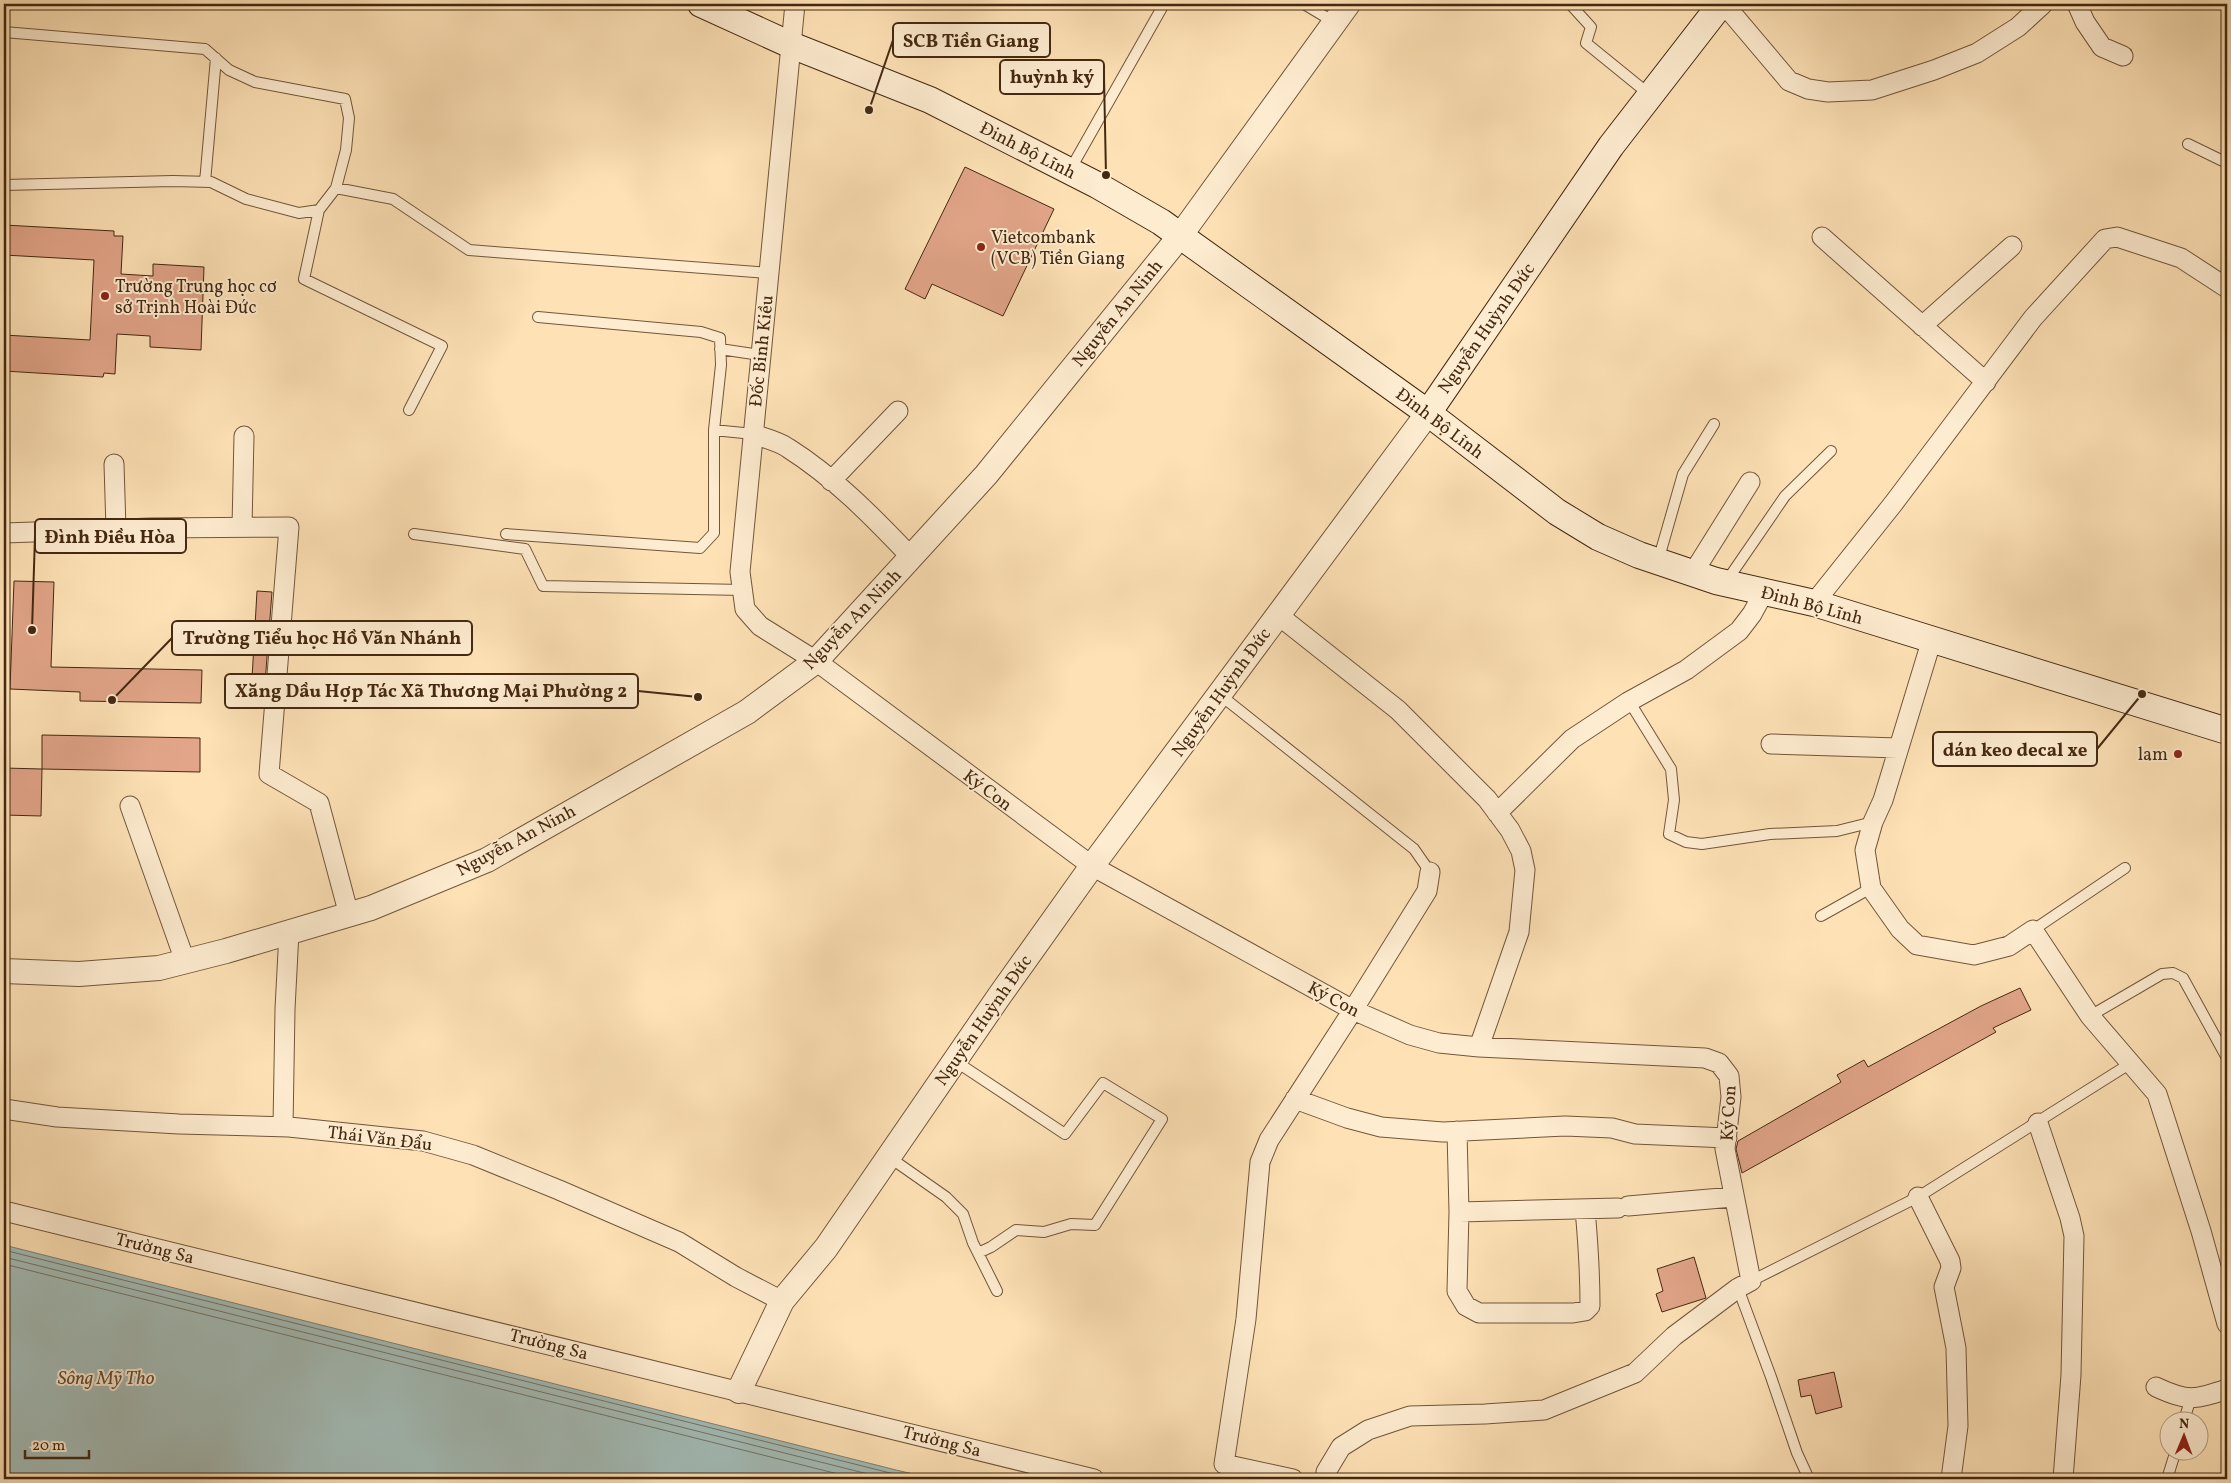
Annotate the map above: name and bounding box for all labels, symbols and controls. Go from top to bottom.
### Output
callout: SCB Tiền Giang [893,23,1050,57]
text: SCB Tiền Giang [903,29,1039,55]
callout: huỳnh ký [1000,60,1104,94]
text: huỳnh ký [1010,65,1095,91]
street label: Đinh Bộ Lĩnh [975,116,1080,186]
place label: Vietcombank (VCB) Tiền Giang [991,226,1125,272]
marker: Vietcombank (VCB) Tiền Giang [975,241,987,253]
street label: Nguyễn An Ninh [1067,255,1170,373]
street label: Nguyễn Huỳnh Đức [1433,259,1542,399]
place label: Trường Trung học cơ sở Trịnh Hoài Đức [115,275,277,321]
marker: Trường Trung học cơ sở Trịnh Hoài Đức [99,290,111,302]
street label: Đốc Binh Kiều [744,294,781,408]
street label: Đinh Bộ Lĩnh [1390,383,1489,466]
callout: Đình Điều Hòa [35,519,186,553]
text: Đình Điều Hòa [45,525,175,551]
street label: Nguyễn An Ninh [798,564,908,676]
street label: Đinh Bộ Lĩnh [1758,581,1866,632]
callout: Trường Tiểu học Hồ Văn Nhánh [172,621,472,655]
street label: Nguyễn Huỳnh Đức [1167,623,1278,763]
text: Trường Tiểu học Hồ Văn Nhánh [183,626,461,652]
callout: Xăng Dầu Hợp Tác Xã Thương Mại Phường 2 [225,674,638,708]
text: Xăng Dầu Hợp Tác Xã Thương Mại Phường 2 [235,679,627,705]
callout: dán keo decal xe [1933,732,2097,766]
text: dán keo decal xe [1943,738,2088,764]
place label: lam [2138,743,2168,768]
marker: lam [2172,748,2184,760]
street label: Ký Con [957,764,1017,818]
street label: Nguyễn An Ninh [453,799,581,883]
street label: Nguyễn Huỳnh Đức [930,951,1039,1091]
street label: Ký Con [1303,976,1364,1025]
street label: Ký Con [1716,1084,1743,1142]
street label: Thái Văn Đẩu [326,1121,434,1158]
street label: Trường Sa [113,1228,197,1271]
street label: Trường Sa [507,1324,591,1367]
water label: Sông Mỹ Tho [58,1366,155,1392]
north arrow [2158,1410,2208,1460]
text: N [2179,1415,2189,1434]
street label: Trường Sa [900,1421,984,1464]
scale bar [25,1428,89,1460]
text: 20 m [32,1436,65,1457]

